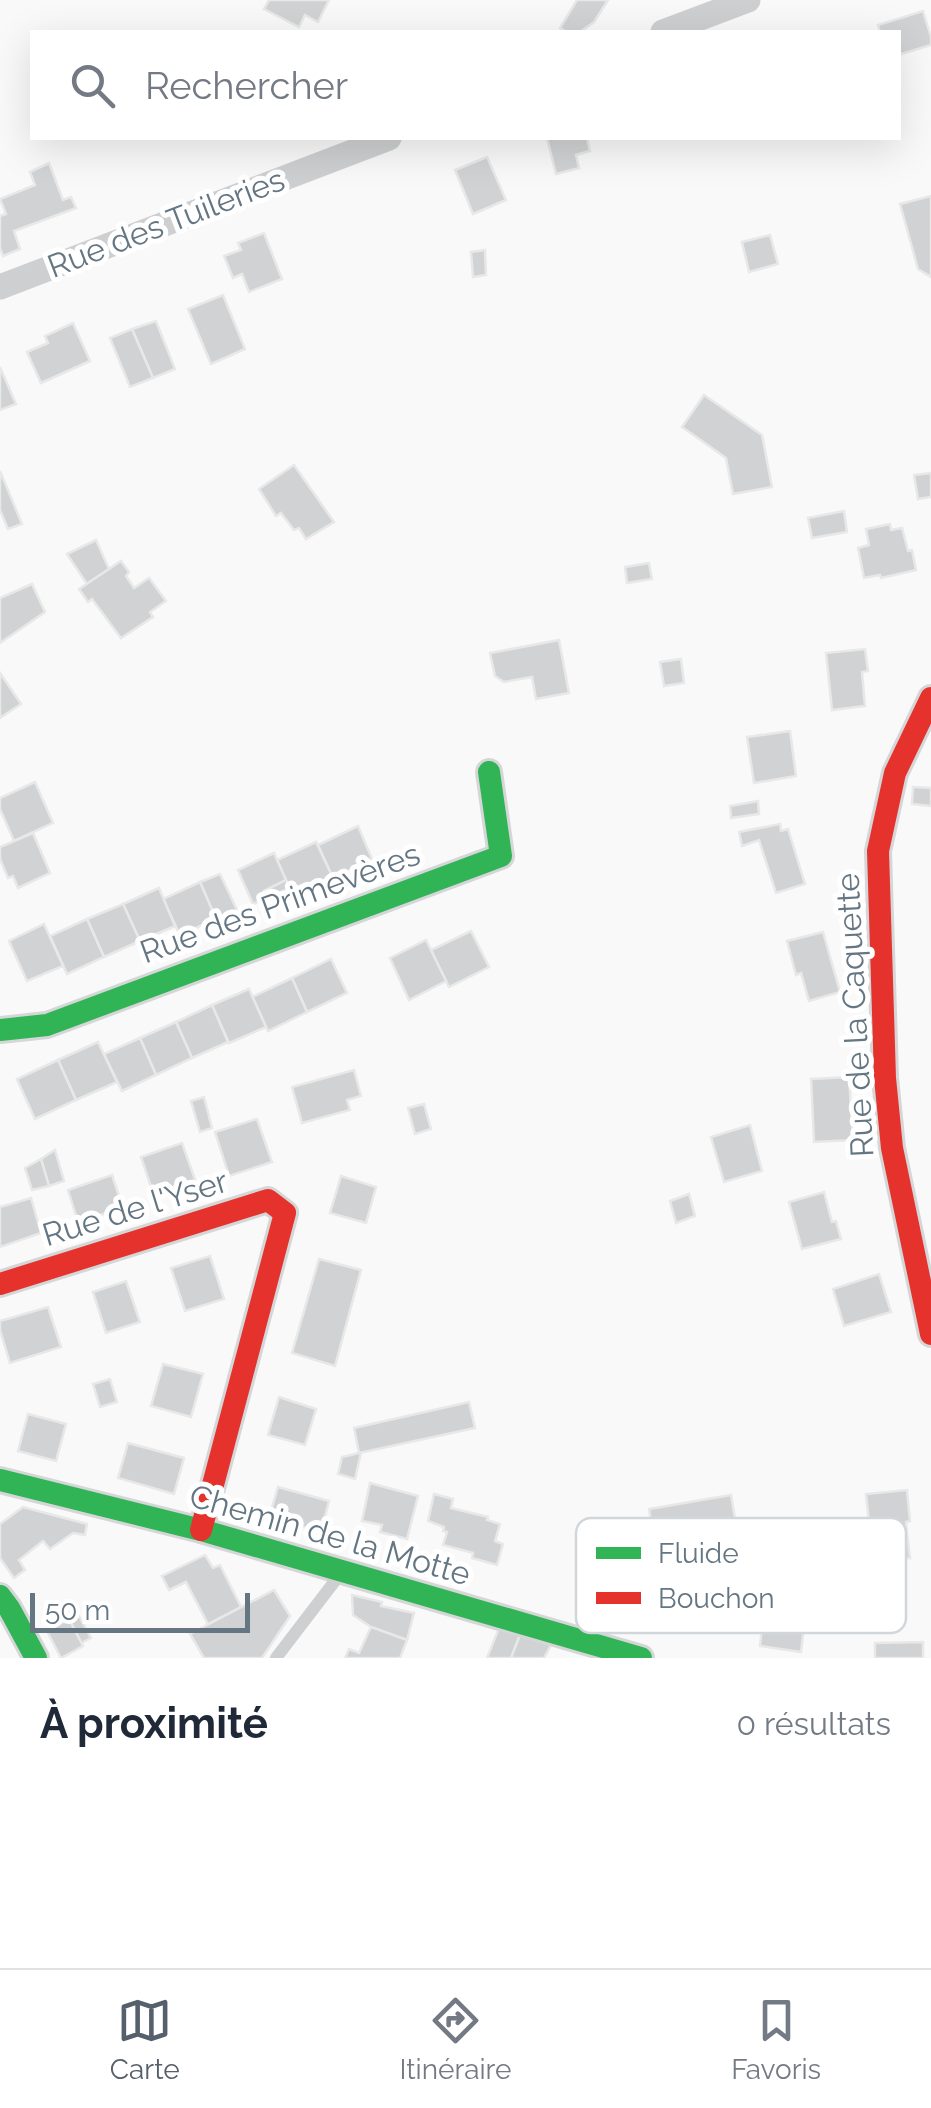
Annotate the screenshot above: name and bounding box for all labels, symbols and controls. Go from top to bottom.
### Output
search box [30,30,901,140]
icon: search [65,58,120,113]
text: Rechercher [145,63,348,108]
street label: Rue des Tuileries [42,160,289,285]
street label: Rue des Primevères [135,835,425,970]
street label: Rue de la Caquette [829,872,880,1158]
street label: Rue de l'Yser [38,1162,232,1253]
street label: Chemin de la Motte [186,1477,475,1592]
legend [576,1518,906,1633]
text: Fluide [658,1537,739,1570]
text: Bouchon [658,1582,775,1615]
scale bar [30,1588,250,1632]
text: 50 m [45,1594,110,1627]
text: À proximité [40,1699,268,1748]
text: 0 résultats [736,1705,891,1742]
tab: Carte [110,1993,180,2086]
tab: Itinéraire [399,1993,511,2086]
tab: Favoris [731,1993,821,2086]

